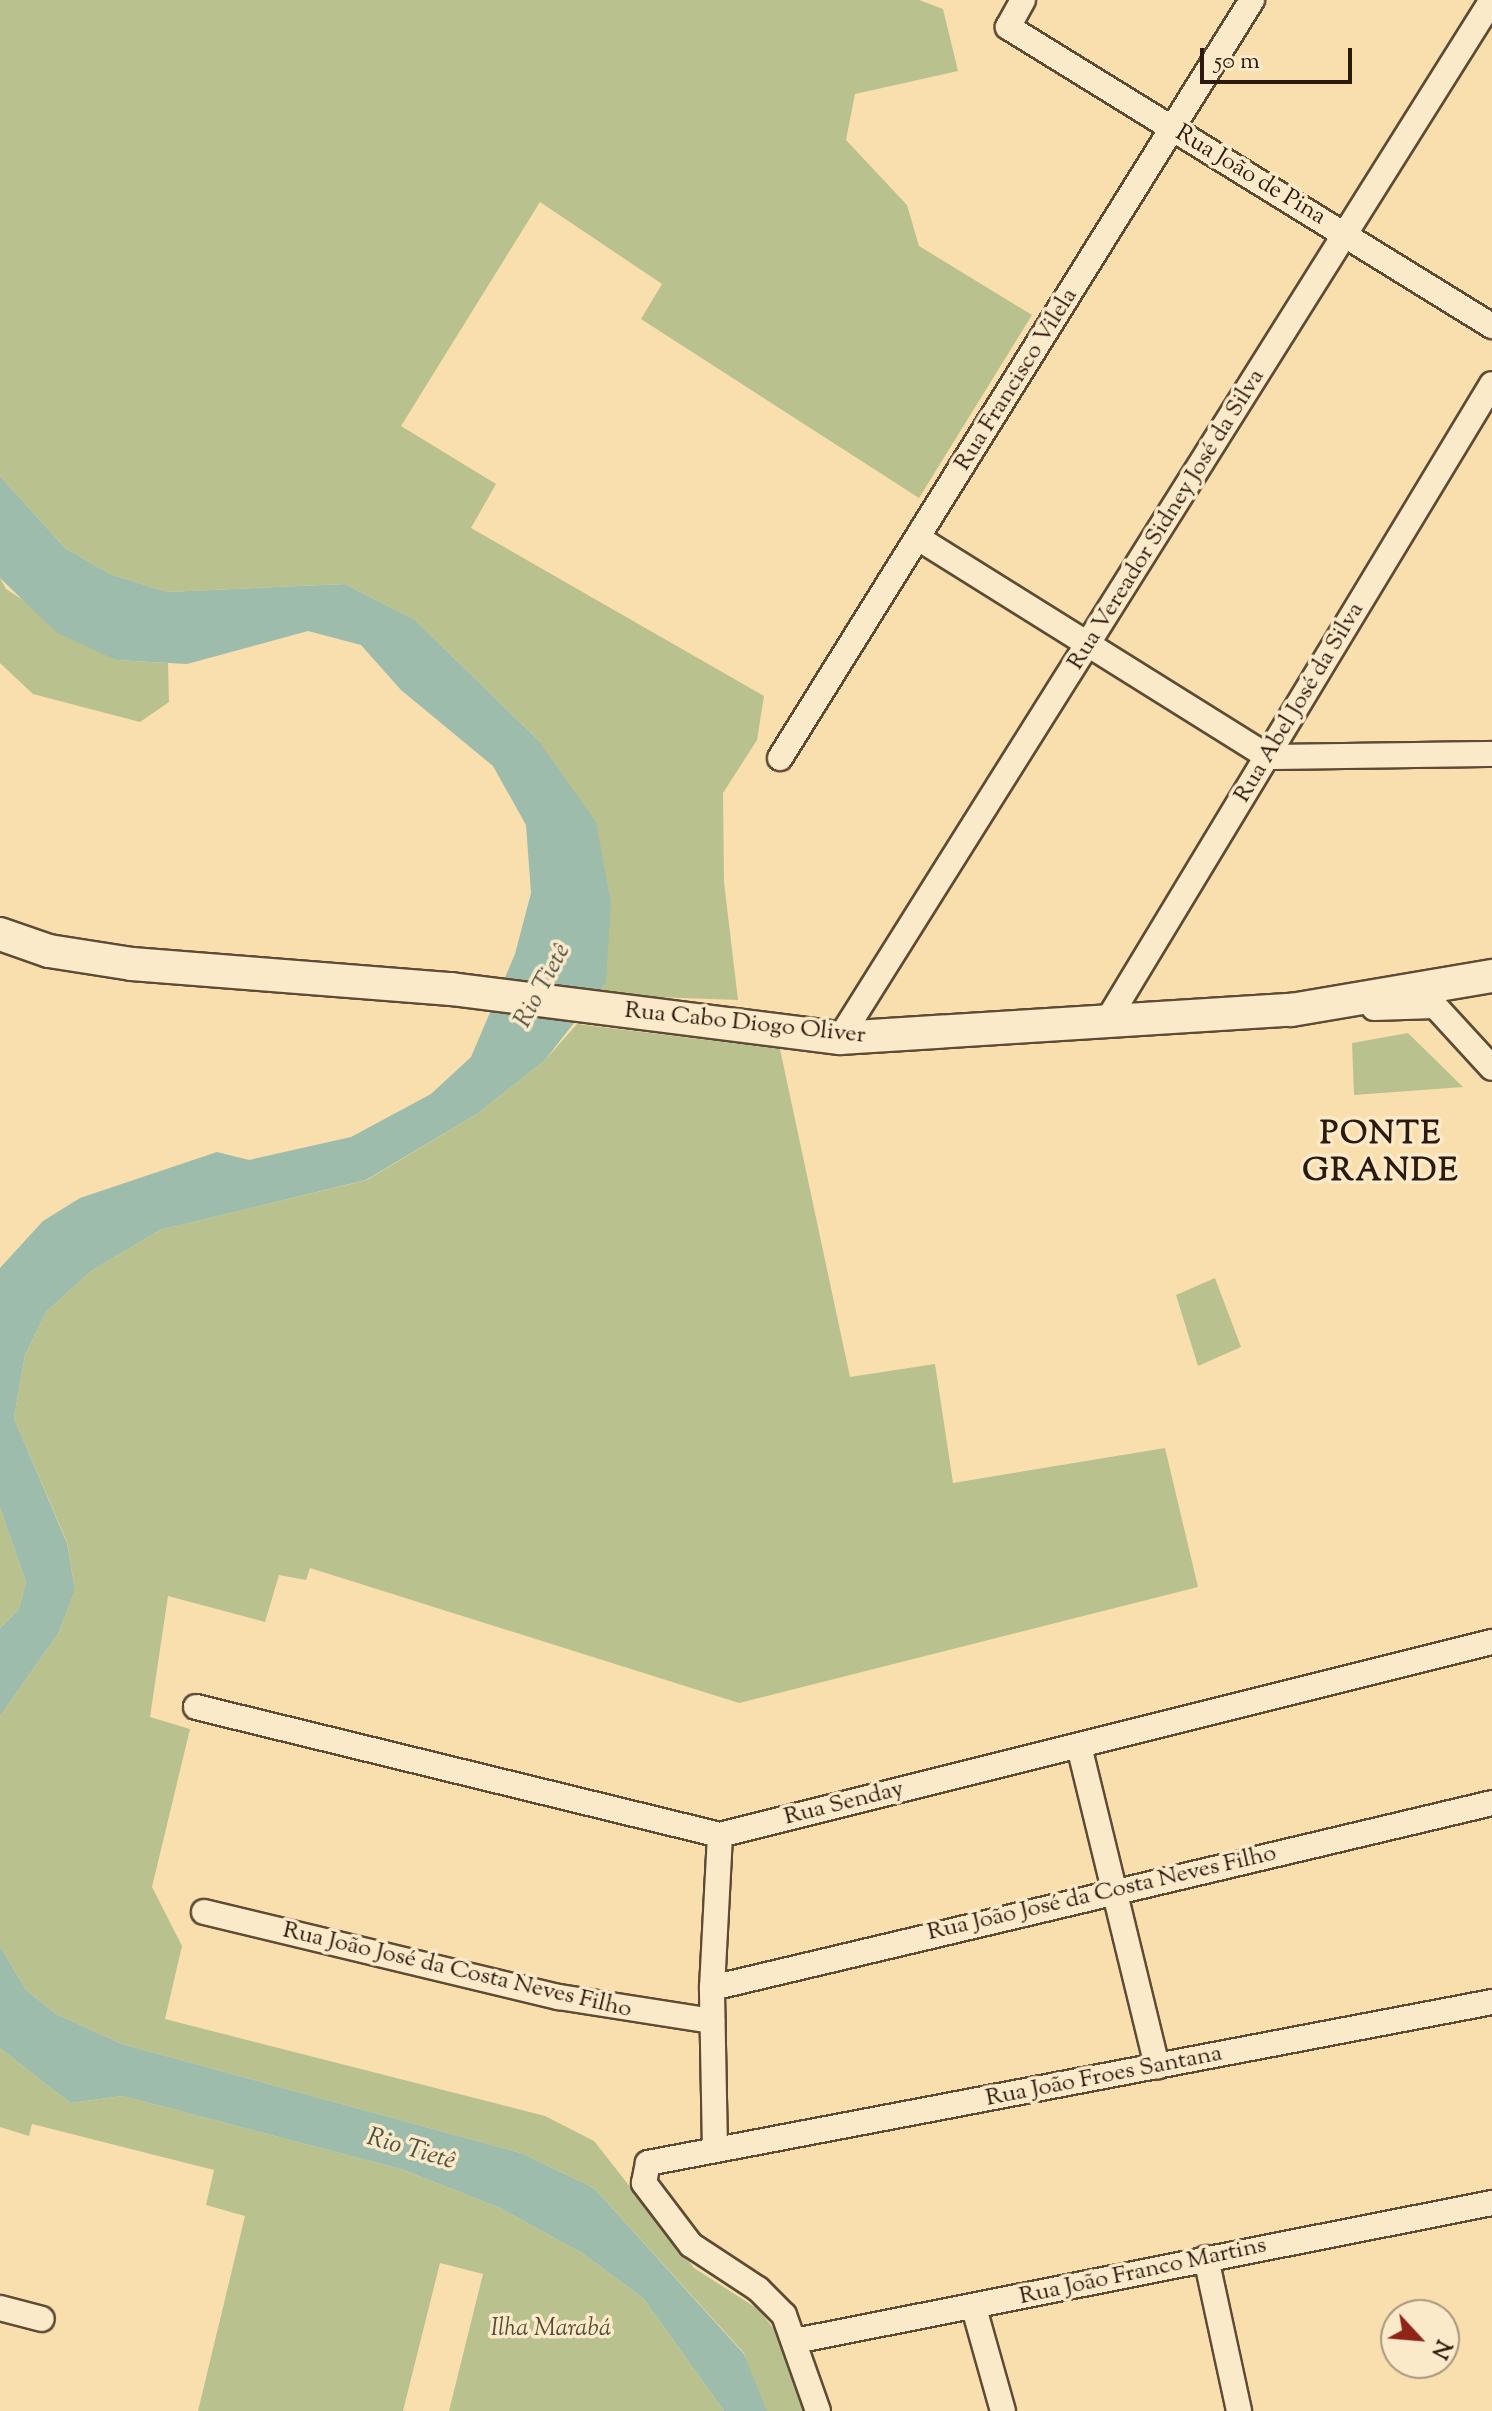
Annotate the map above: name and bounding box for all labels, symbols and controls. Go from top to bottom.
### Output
scale bar [1204,32,1356,82]
text: 50 m [1214,45,1260,79]
street label: Rua João de Pina [1170,120,1330,232]
street label: Rua Francisco Vilela [949,283,1085,477]
street label: Rua Vereador Sidney José da Silva [1062,364,1272,676]
street label: Rua Abel José da Silva [1229,598,1371,808]
water label: Rio Tietê [508,939,578,1033]
street label: Rua Cabo Diogo Oliver [623,997,867,1051]
district label: PONTE GRANDE [1302,1117,1460,1192]
street label: Rua Senday [781,1775,907,1833]
street label: Rua João José da Costa Neves Filho [925,1840,1279,1948]
street label: Rua João José da Costa Neves Filho [280,1917,634,2025]
street label: Rua João Froes Santana [983,2040,1225,2114]
water label: Rio Tietê [363,2123,459,2177]
street label: Rua João Franco Martins [1017,2232,1269,2312]
north arrow [1380,2299,1460,2379]
park label: Ilha Marabá [491,2316,611,2344]
text: N [1422,2334,1458,2364]

